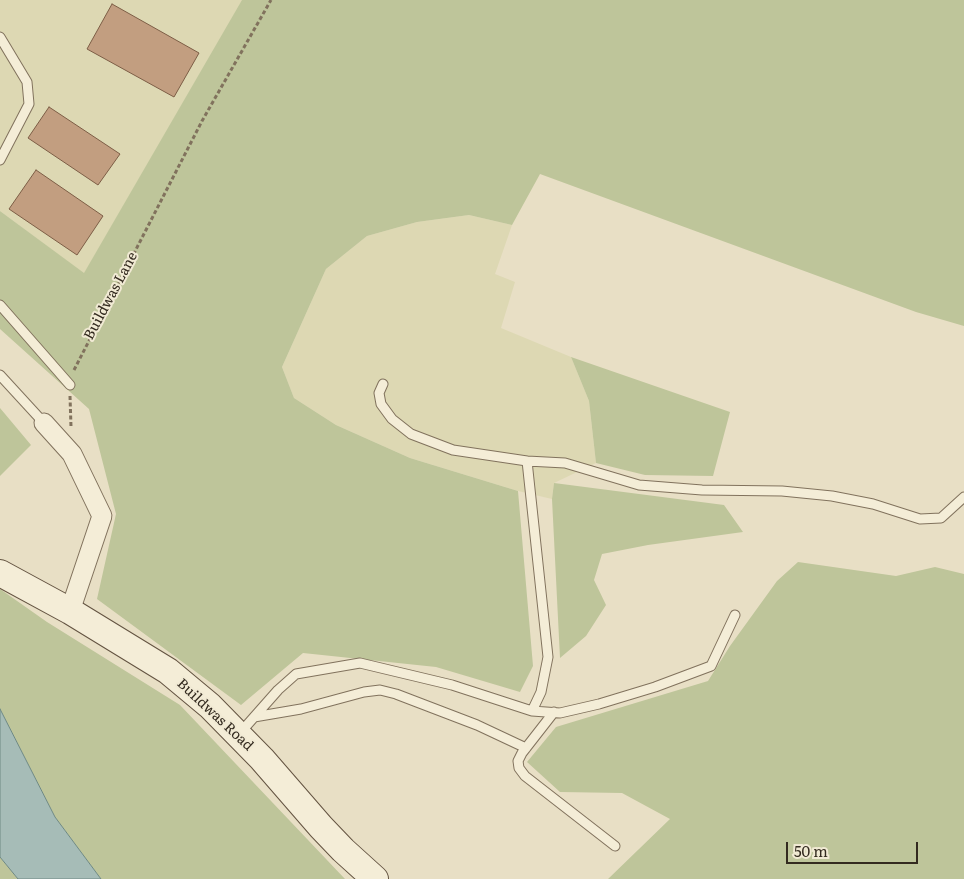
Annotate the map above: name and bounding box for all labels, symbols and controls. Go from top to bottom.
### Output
street label: Buildwas Lane [81,249,141,343]
street label: Buildwas Road [173,675,257,755]
scale bar [789,832,922,864]
text: 50 m [794,839,828,862]

